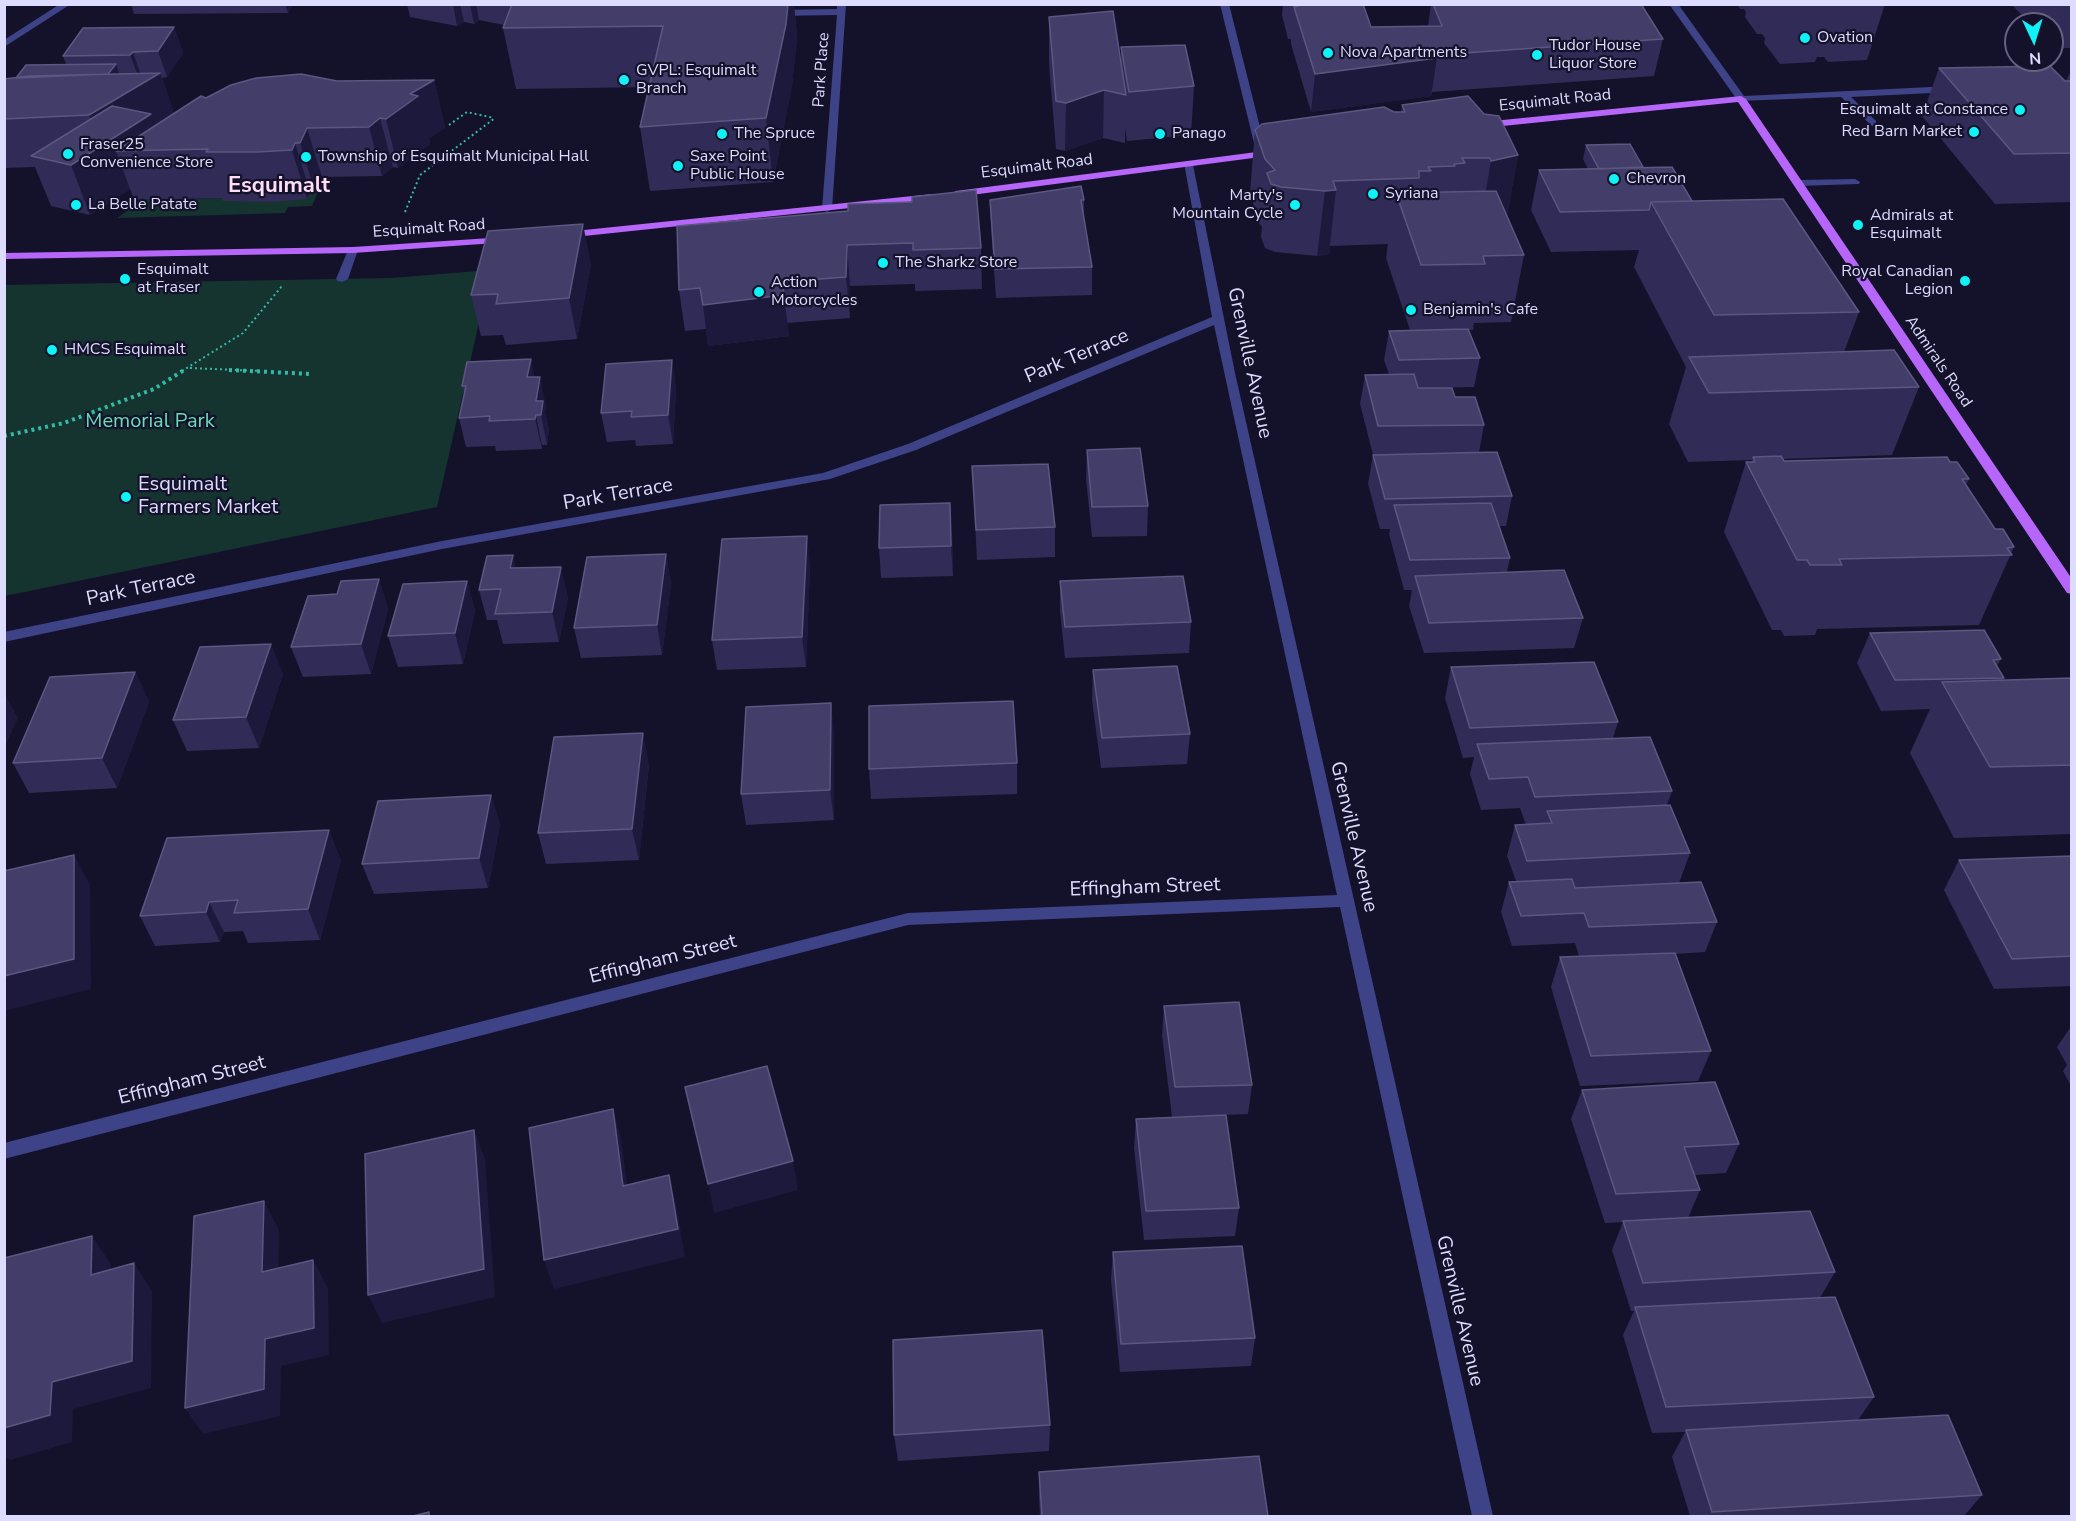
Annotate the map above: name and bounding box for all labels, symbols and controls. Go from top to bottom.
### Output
north arrow [2004,12,2064,72]
place label: Ovation [1817,28,1873,48]
marker: Ovation [1798,31,1812,45]
street label: Park Place [810,32,834,108]
place label: Tudor House Liquor Store [1549,36,1641,74]
place label: Nova Apartments [1340,43,1467,63]
marker: Nova Apartments [1321,46,1335,60]
text: N [2028,47,2042,69]
marker: Tudor House Liquor Store [1530,48,1544,62]
place label: GVPL: Esquimalt Branch [636,61,756,99]
marker: GVPL: Esquimalt Branch [617,73,631,87]
street label: Esquimalt Road [1498,86,1612,116]
place label: Esquimalt at Constance [1840,100,2008,120]
marker: Esquimalt at Constance [2013,103,2027,117]
place label: Red Barn Market [1842,122,1962,142]
place label: The Spruce [734,124,815,144]
place label: Panago [1172,124,1226,144]
marker: Red Barn Market [1967,125,1981,139]
marker: The Spruce [715,127,729,141]
marker: Panago [1153,127,1167,141]
place label: Fraser25 Convenience Store [80,135,213,173]
marker: Fraser25 Convenience Store [61,147,75,161]
place label: Township of Esquimalt Municipal Hall [318,147,589,167]
place label: Saxe Point Public House [690,147,785,185]
marker: Township of Esquimalt Municipal Hall [299,150,313,164]
street label: Esquimalt Road [980,151,1094,183]
marker: Saxe Point Public House [671,159,685,173]
place label: Chevron [1626,169,1686,189]
marker: Chevron [1607,172,1621,186]
district label: Esquimalt [228,174,330,200]
place label: Syriana [1385,184,1438,204]
place label: Marty's Mountain Cycle [1172,186,1283,224]
marker: Syriana [1366,187,1380,201]
place label: La Belle Patate [88,195,197,215]
marker: La Belle Patate [69,198,83,212]
marker: Marty's Mountain Cycle [1288,198,1302,212]
place label: Admirals at Esquimalt [1870,206,1953,244]
street label: Esquimalt Road [372,215,486,243]
marker: Admirals at Esquimalt [1851,218,1865,232]
place label: The Sharkz Store [895,253,1017,273]
marker: The Sharkz Store [876,256,890,270]
place label: Esquimalt at Fraser [137,260,208,298]
place label: Royal Canadian Legion [1841,262,1953,300]
marker: Esquimalt at Fraser [118,272,132,286]
place label: Action Motorcycles [771,273,857,311]
marker: Royal Canadian Legion [1958,274,1972,288]
marker: Action Motorcycles [752,285,766,299]
street label: Grenville Avenue [1221,285,1277,441]
place label: Benjamin's Cafe [1423,300,1538,320]
marker: Benjamin's Cafe [1404,303,1418,317]
street label: Admirals Road [1900,313,1976,411]
street label: Park Terrace [1021,324,1133,390]
place label: HMCS Esquimalt [64,340,186,360]
marker: HMCS Esquimalt [45,343,59,357]
park label: Memorial Park [85,410,215,434]
place label: Esquimalt Farmers Market [138,473,278,520]
street label: Park Terrace [561,474,675,516]
marker: Esquimalt Farmers Market [119,490,133,504]
street label: Park Terrace [84,566,198,612]
street label: Grenville Avenue [1324,759,1382,915]
street label: Effingham Street [1069,873,1221,903]
street label: Effingham Street [587,930,739,990]
street label: Effingham Street [116,1051,268,1111]
street label: Grenville Avenue [1430,1233,1488,1389]

